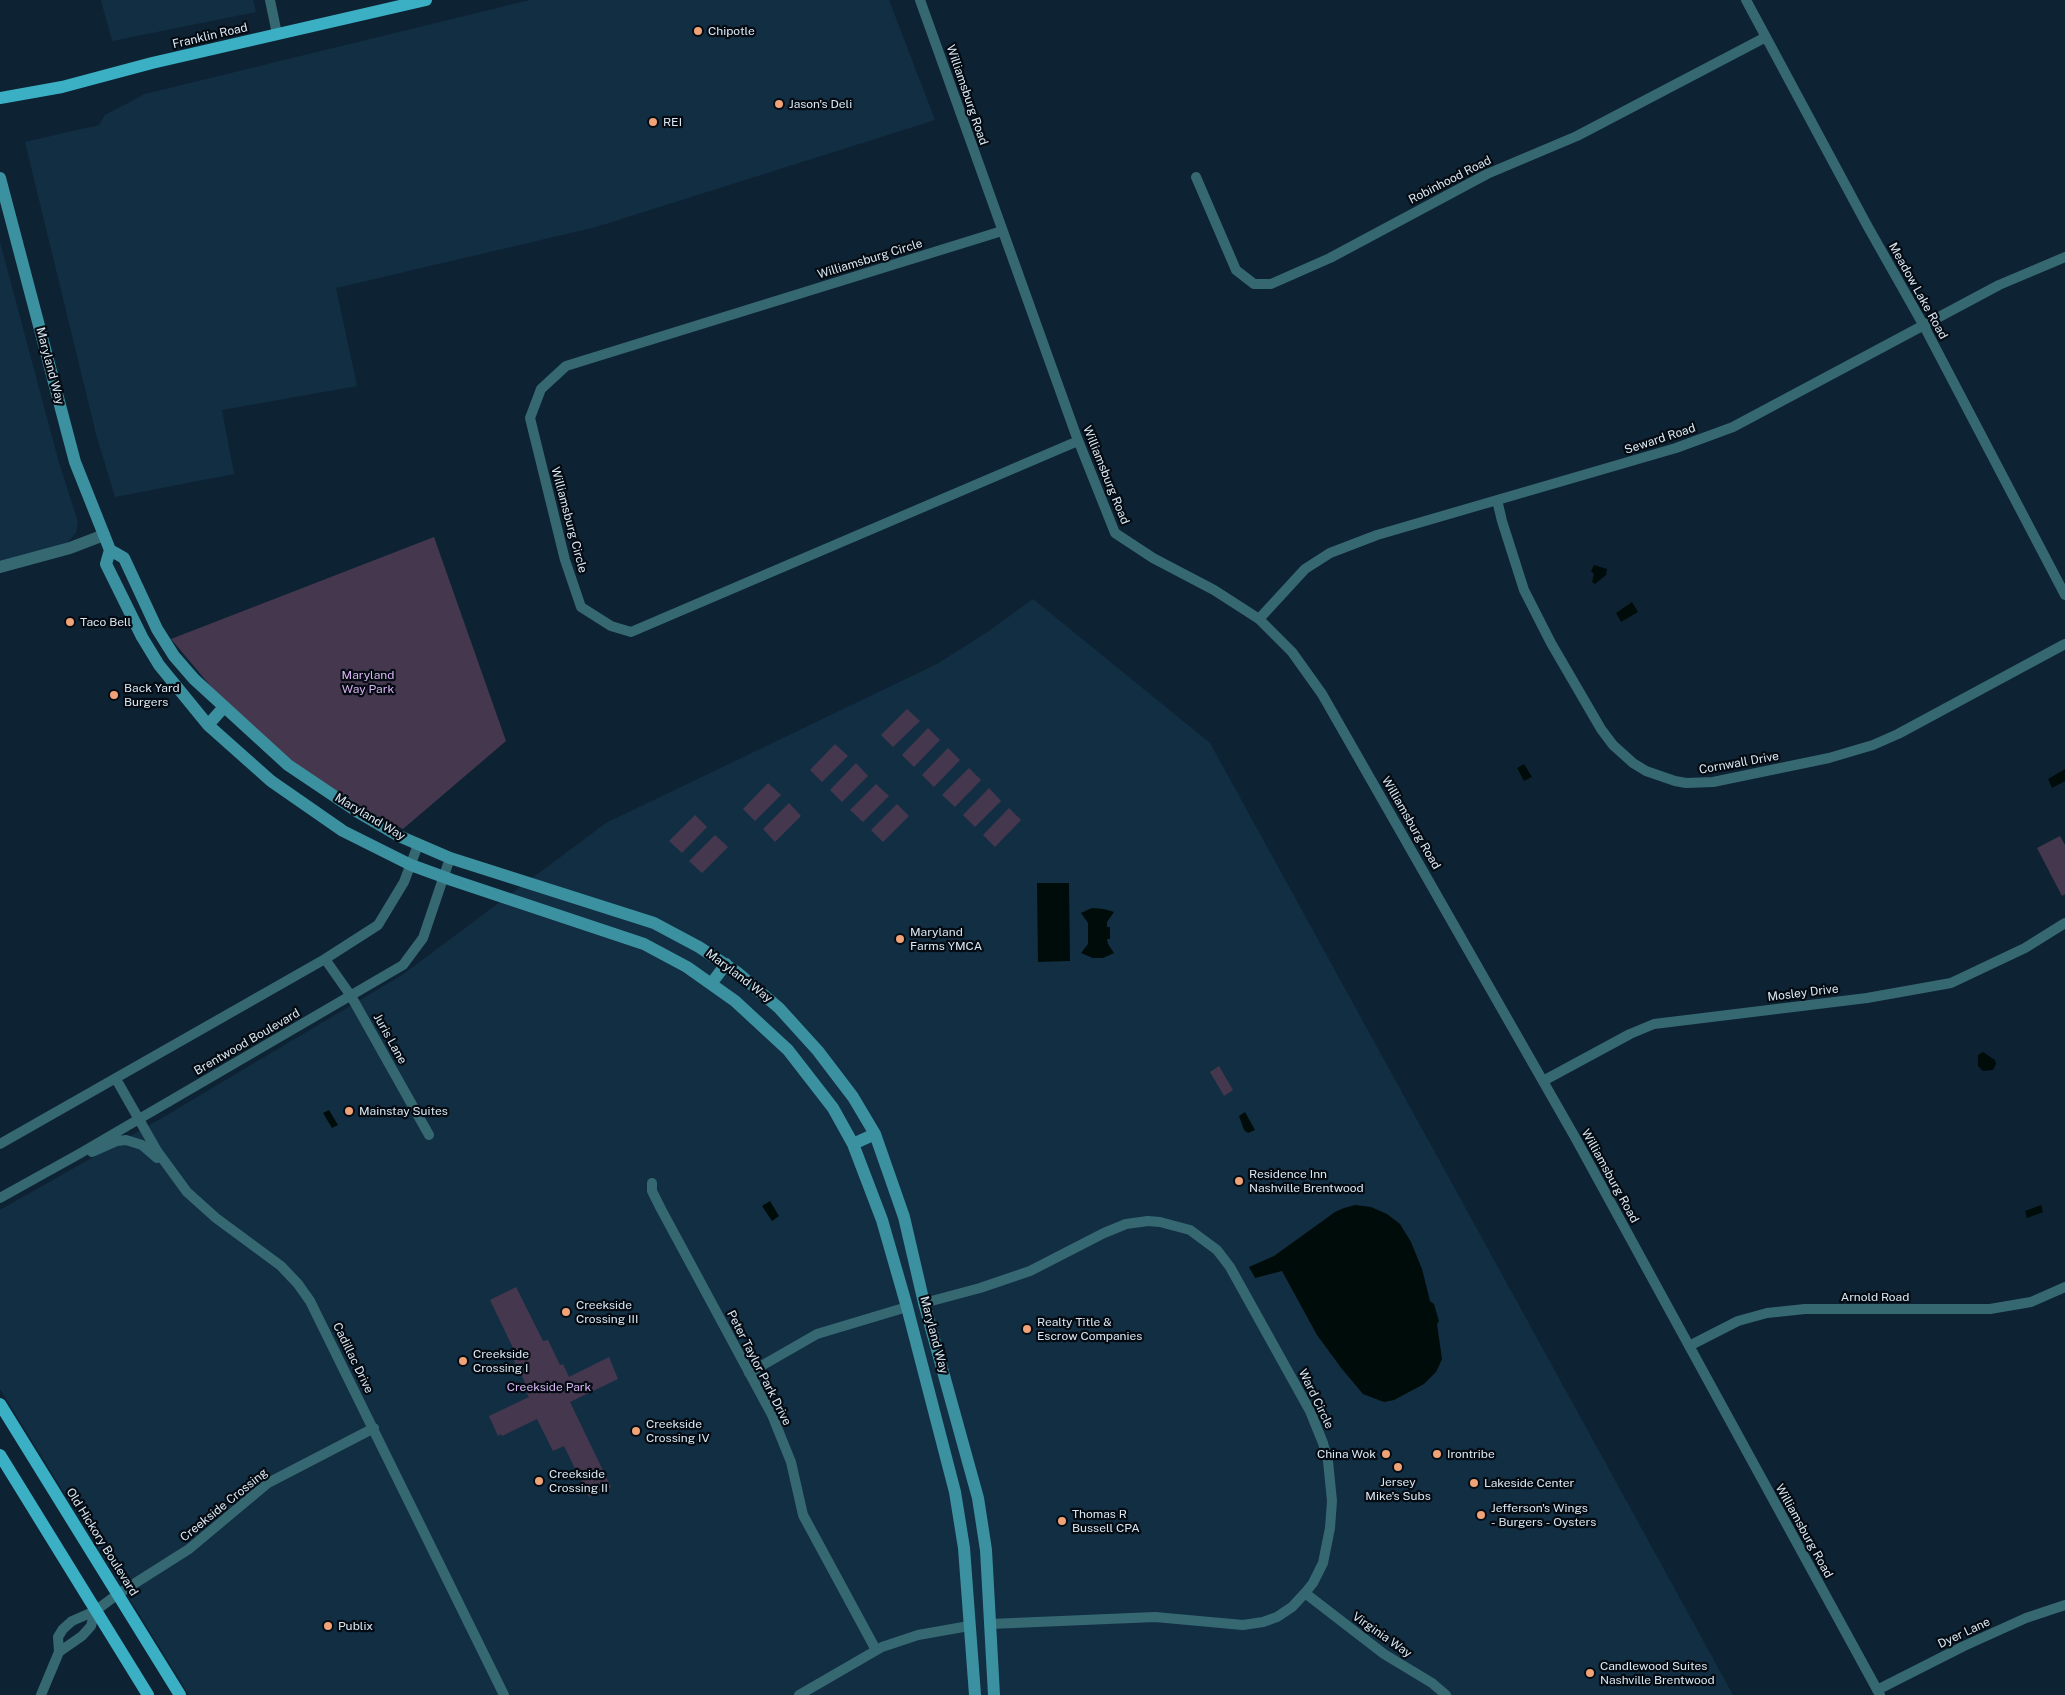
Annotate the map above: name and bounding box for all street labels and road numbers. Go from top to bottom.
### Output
street label: Franklin Road [171,20,249,52]
street label: Williamsburg Road [943,43,991,147]
street label: Robinhood Road [1406,153,1494,207]
street label: Williamsburg Circle [816,236,924,282]
street label: Meadow Lake Road [1886,240,1950,342]
street label: Maryland Way [33,326,67,406]
street label: Seward Road [1623,421,1697,457]
street label: Williamsburg Road [1080,424,1132,526]
street label: Williamsburg Circle [548,465,590,575]
street label: Cornwall Drive [1698,749,1780,777]
street label: Williamsburg Road [1379,774,1443,872]
street label: Maryland Way [332,790,408,844]
street label: Maryland Way [703,946,775,1006]
street label: Mosley Drive [1767,981,1839,1005]
street label: Brentwood Boulevard [191,1006,303,1078]
street label: Juris Lane [370,1011,410,1067]
street label: Williamsburg Road [1578,1127,1642,1225]
street label: Arnold Road [1841,1290,1909,1304]
street label: Maryland Way [917,1295,951,1375]
street label: Peter Taylor Park Drive [724,1308,794,1428]
street label: Cadillac Drive [330,1320,376,1396]
street label: Ward Circle [1295,1367,1337,1431]
street label: Creekside Crossing [177,1465,271,1545]
street label: Williamsburg Road [1772,1482,1836,1580]
street label: Old Hickory Boulevard [63,1485,141,1599]
street label: Virginia Way [1349,1609,1415,1661]
street label: Dyer Lane [1936,1615,1992,1651]

